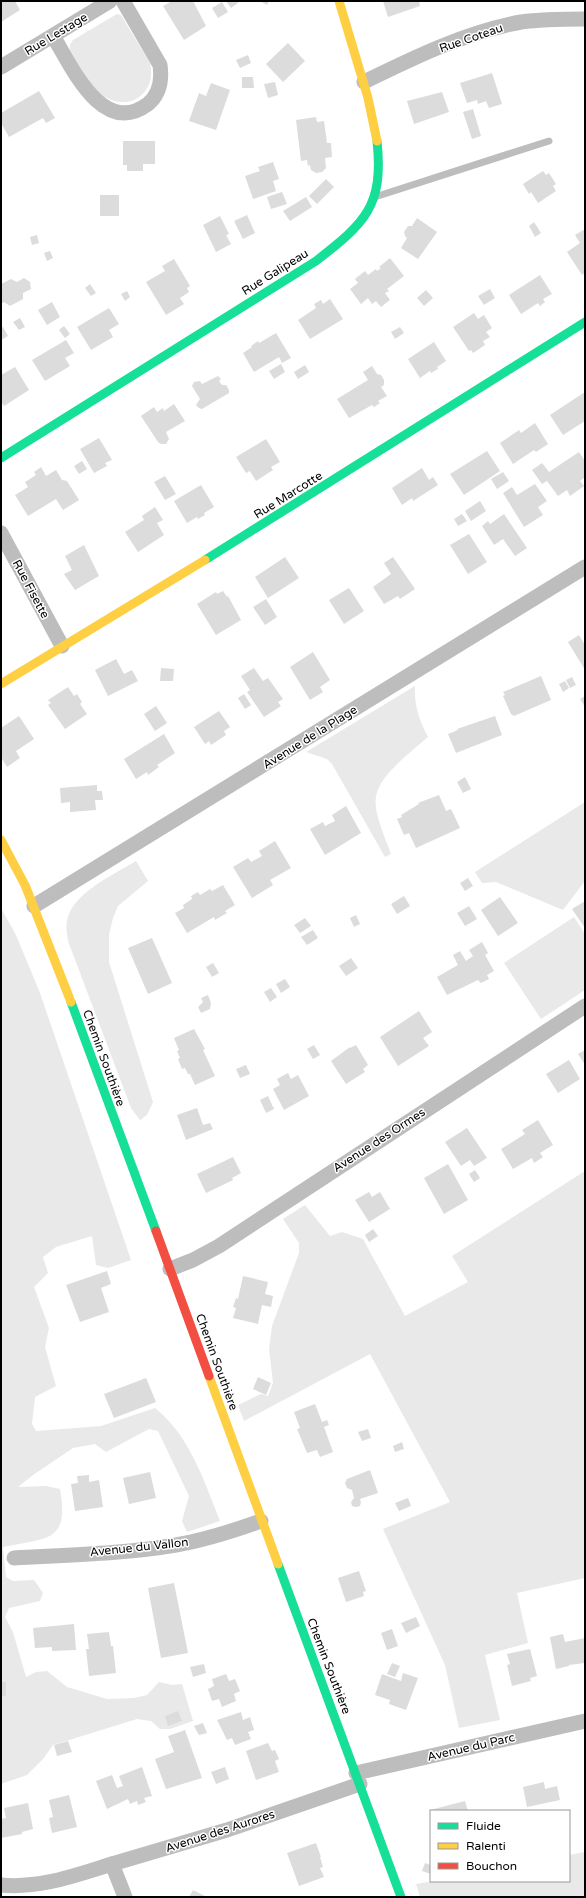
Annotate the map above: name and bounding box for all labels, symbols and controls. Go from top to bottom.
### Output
street label: Rue Lestage [22,10,90,58]
street label: Rue Coteau [437,21,505,55]
street label: Rue Galipeau [239,246,311,298]
street label: Rue Marcotte [251,468,325,522]
street label: Rue Fisette [10,557,52,621]
street label: Avenue de la Plage [260,702,360,772]
street label: Chemin Southière [80,1008,128,1108]
street label: Avenue des Ormes [330,1105,428,1175]
street label: Chemin Southière [193,1312,241,1412]
street label: Avenue du Vallon [89,1535,189,1559]
street label: Chemin Southière [304,1616,354,1716]
street label: Avenue du Parc [426,1730,516,1764]
street label: Avenue des Aurores [164,1807,277,1855]
legend [430,1810,570,1882]
text: Fluide [466,1819,501,1833]
text: Ralenti [466,1839,506,1853]
text: Bouchon [466,1859,517,1873]

